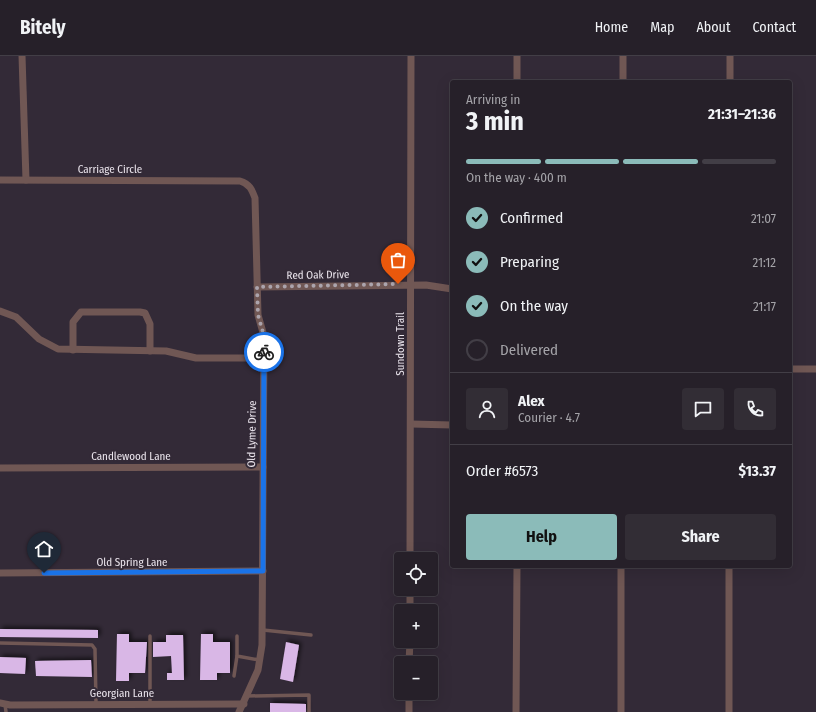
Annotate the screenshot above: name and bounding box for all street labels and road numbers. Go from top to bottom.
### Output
street label: Carriage Circle [78,163,142,176]
street label: Red Oak Drive [286,268,350,282]
street label: Sundown Trail [394,312,407,376]
street label: Old Lyme Drive [245,400,259,468]
street label: Candlewood Lane [91,450,171,463]
street label: Old Spring Lane [96,556,168,569]
street label: Georgian Lane [90,687,154,700]

